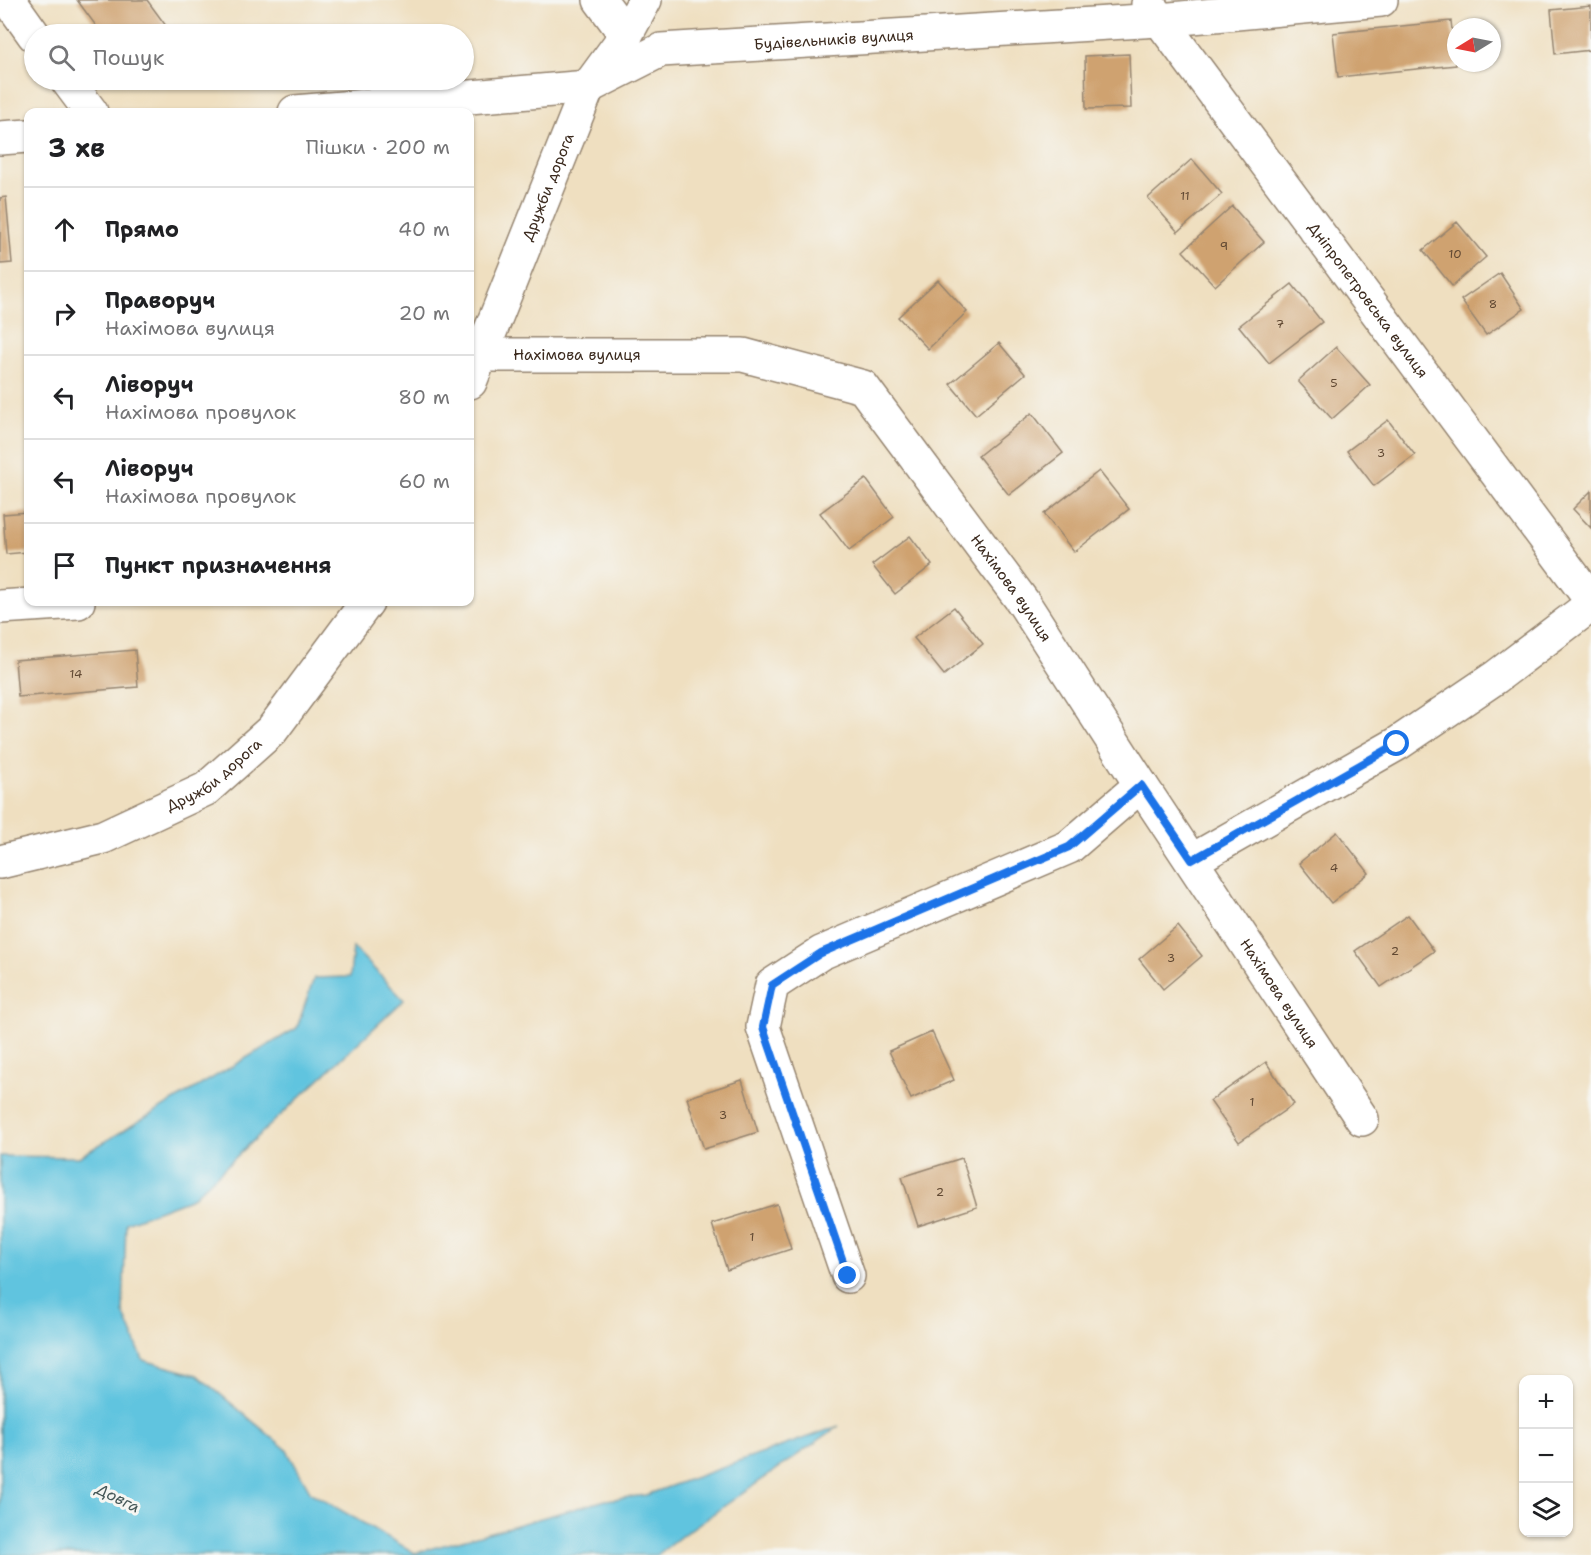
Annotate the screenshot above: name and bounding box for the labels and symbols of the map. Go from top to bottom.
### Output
north arrow [1447,18,1501,72]
street label: Будівельників вулиця [753,25,914,54]
street label: Дружби дорога [517,130,579,244]
house number: 11 [1180,188,1190,204]
street label: Дніпропетровська вулиця [1304,218,1433,382]
house number: 9 [1220,238,1228,254]
house number: 10 [1448,246,1462,262]
house number: 8 [1489,296,1497,312]
house number: 7 [1276,316,1284,332]
street label: Нахімова вулиця [513,345,641,365]
house number: 5 [1330,375,1338,391]
house number: 3 [1377,445,1385,461]
street label: Нахімова вулиця [966,530,1056,646]
house number: 14 [70,666,82,682]
route start [1383,730,1409,756]
street label: Дружби дорога [163,733,267,816]
house number: 4 [1330,860,1338,876]
street label: Нахімова вулиця [1235,935,1323,1052]
house number: 2 [1391,943,1399,959]
house number: 3 [1167,950,1175,966]
house number: 1 [1249,1094,1255,1110]
house number: 3 [719,1107,727,1123]
house number: 2 [936,1184,944,1200]
house number: 1 [749,1229,755,1245]
route end [834,1262,860,1288]
water label: Довга [92,1478,144,1518]

